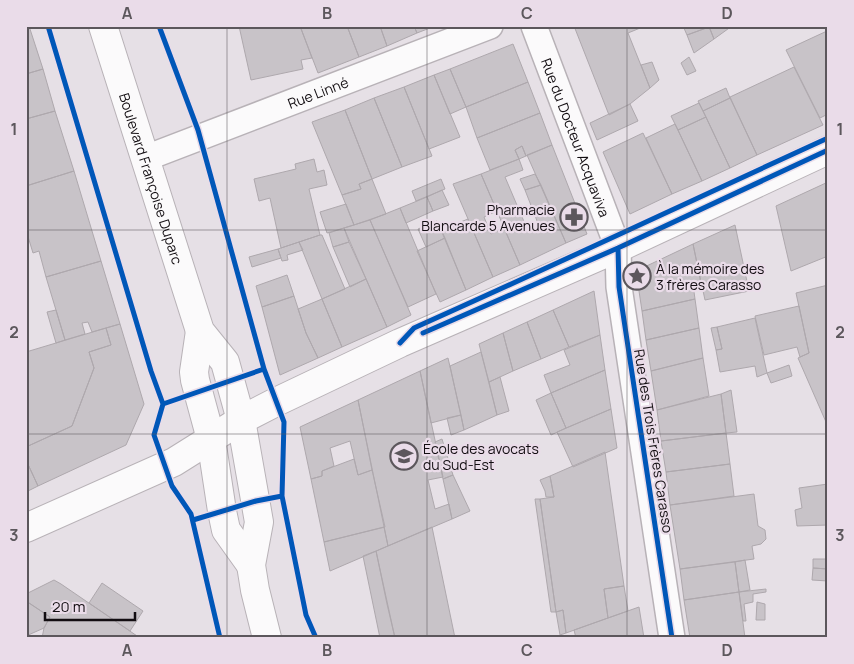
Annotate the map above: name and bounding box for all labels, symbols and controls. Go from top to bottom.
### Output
text: A [122,2,133,24]
text: B [322,2,332,24]
text: C [521,2,533,24]
text: D [721,2,733,24]
street label: Rue du Docteur Acquaviva [537,55,615,219]
street label: Rue Linné [285,72,351,112]
street label: Boulevard Françoise Duparc [115,90,188,267]
text: 1 [10,118,18,140]
text: 1 [836,118,844,140]
place label: Pharmacie Blancarde 5 Avenues [421,200,555,235]
pharmacy icon: Pharmacie Blancarde 5 Avenues [559,202,589,232]
place label: À la mémoire des 3 frères Carasso [656,259,764,294]
place icon: À la mémoire des 3 frères Carasso [622,261,652,291]
text: 2 [9,321,19,343]
text: 2 [835,321,845,343]
street label: Rue des Trois Frères Carasso [630,348,678,534]
place label: École des avocats du Sud-Est [423,439,539,474]
school or university icon: École des avocats du Sud-Est [389,441,419,471]
text: 3 [9,524,19,546]
text: 3 [835,524,845,546]
scale bar [45,589,135,621]
text: 20 m [52,596,85,617]
text: A [122,639,133,661]
text: B [322,639,332,661]
text: C [521,639,533,661]
text: D [721,639,733,661]

